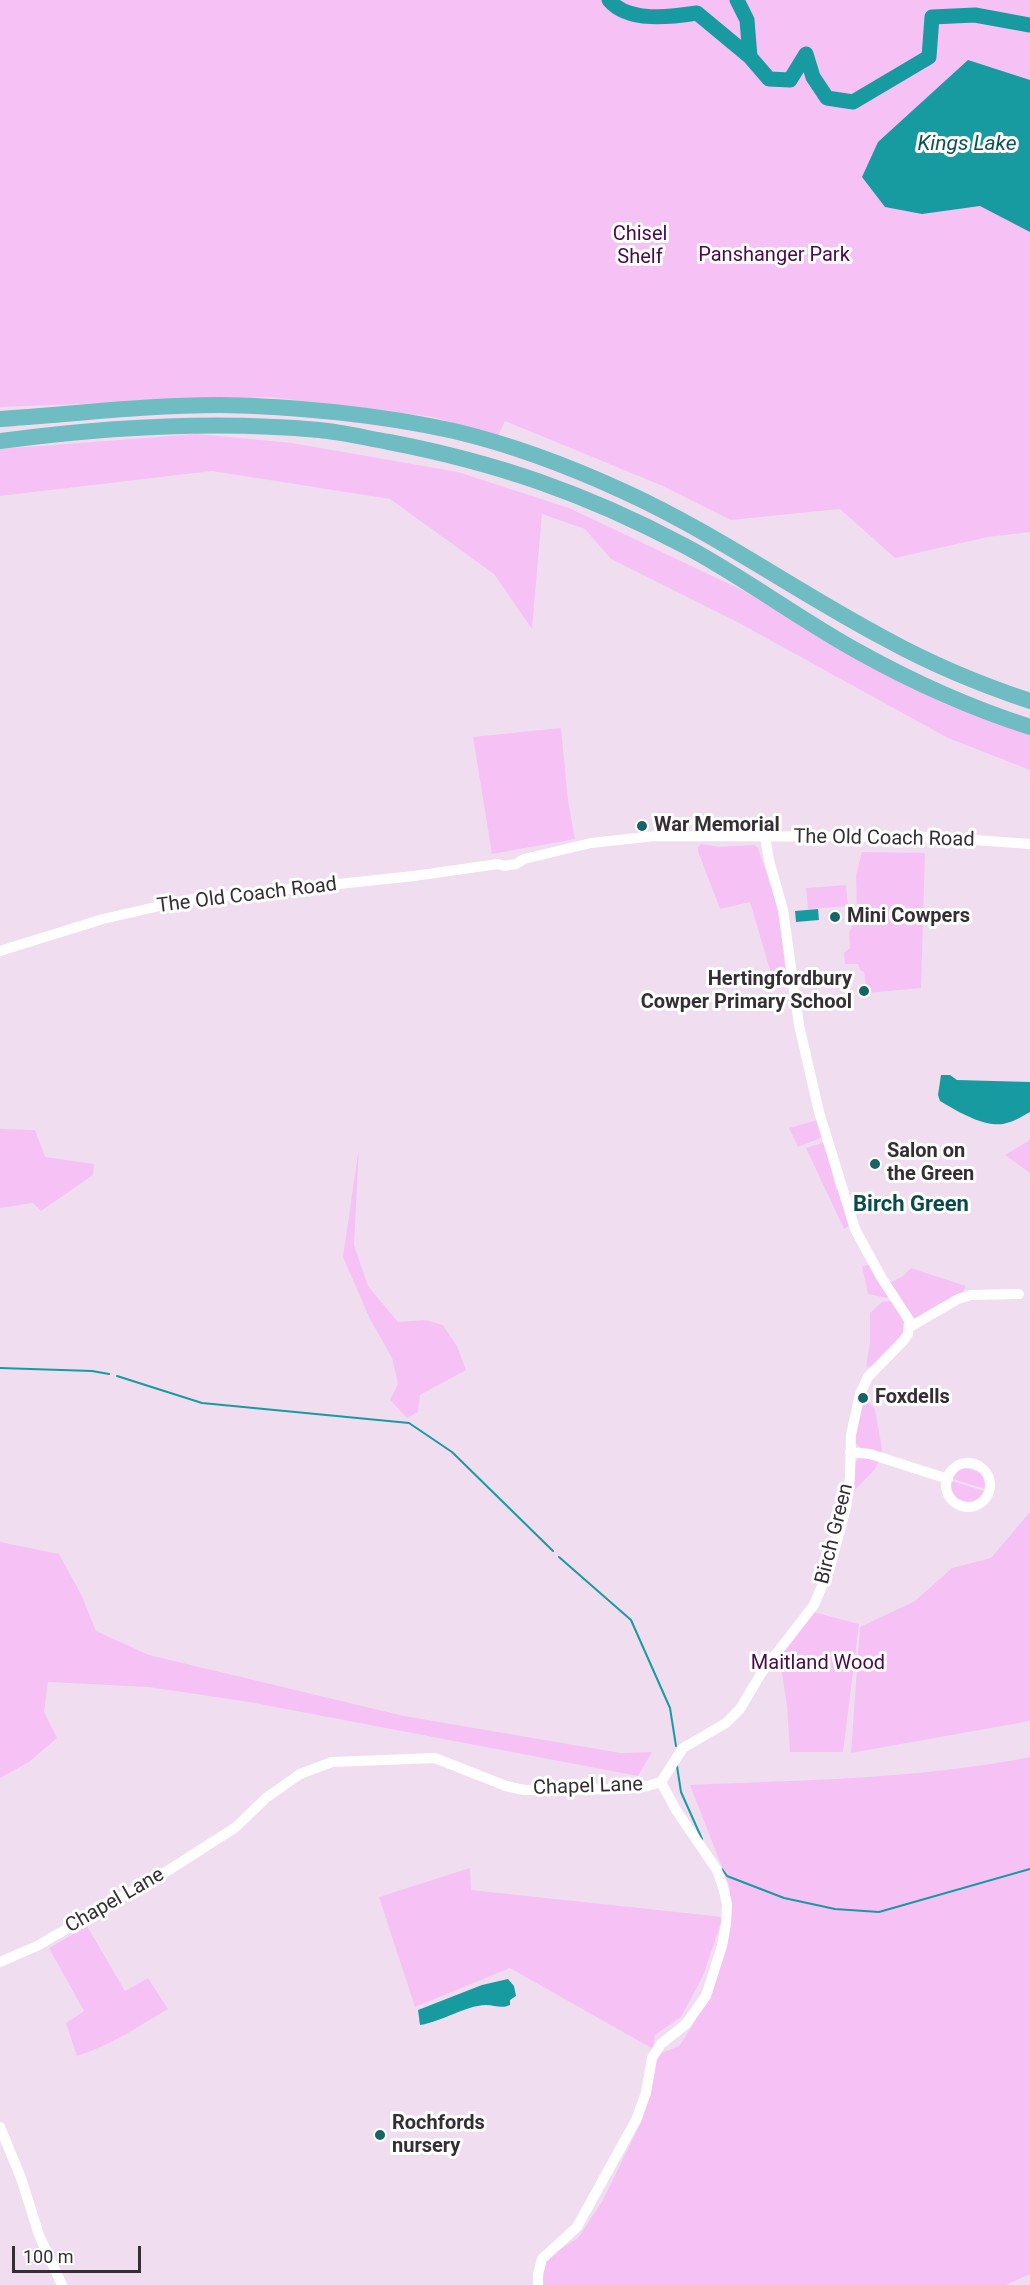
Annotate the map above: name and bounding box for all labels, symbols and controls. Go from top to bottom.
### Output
water label: Kings Lake [917,132,1017,158]
park label: Chisel Shelf [613,223,667,270]
park label: Panshanger Park [698,244,850,268]
place label: War Memorial [654,814,780,838]
marker: War Memorial [635,819,649,833]
street label: The Old Coach Road [793,825,975,853]
street label: The Old Coach Road [156,873,338,919]
place label: Mini Cowpers [847,905,970,929]
marker: Mini Cowpers [828,910,842,924]
place label: Hertingfordbury Cowper Primary School [641,968,852,1015]
marker: Hertingfordbury Cowper Primary School [857,984,871,998]
place label: Salon on the Green [887,1140,974,1187]
marker: Salon on the Green [868,1157,882,1171]
district label: Birch Green [853,1192,969,1218]
place label: Foxdells [875,1386,950,1410]
marker: Foxdells [856,1391,870,1405]
street label: Birch Green [811,1481,859,1587]
park label: Maitland Wood [751,1652,885,1676]
street label: Chapel Lane [533,1773,643,1801]
street label: Chapel Lane [61,1863,169,1939]
place label: Rochfords nursery [392,2112,485,2159]
marker: Rochfords nursery [373,2128,387,2142]
scale bar [15,2234,144,2272]
text: 100 m [23,2246,74,2267]

